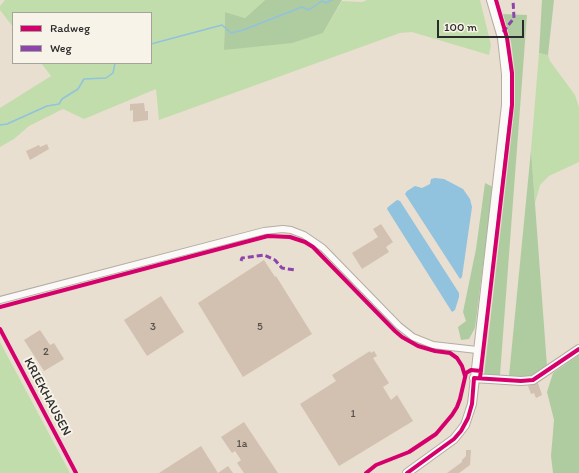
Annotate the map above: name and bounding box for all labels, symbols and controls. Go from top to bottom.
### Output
legend [12,12,152,64]
scale bar [439,12,526,38]
text: 100 m [444,20,477,34]
text: Radweg [50,21,90,35]
text: Weg [50,41,72,55]
house number: 3 [150,320,156,334]
house number: 5 [257,320,263,334]
house number: 2 [43,345,49,359]
street label: KRIEKHAUSEN [20,355,74,439]
house number: 1 [350,407,356,421]
house number: 1a [237,437,247,451]

